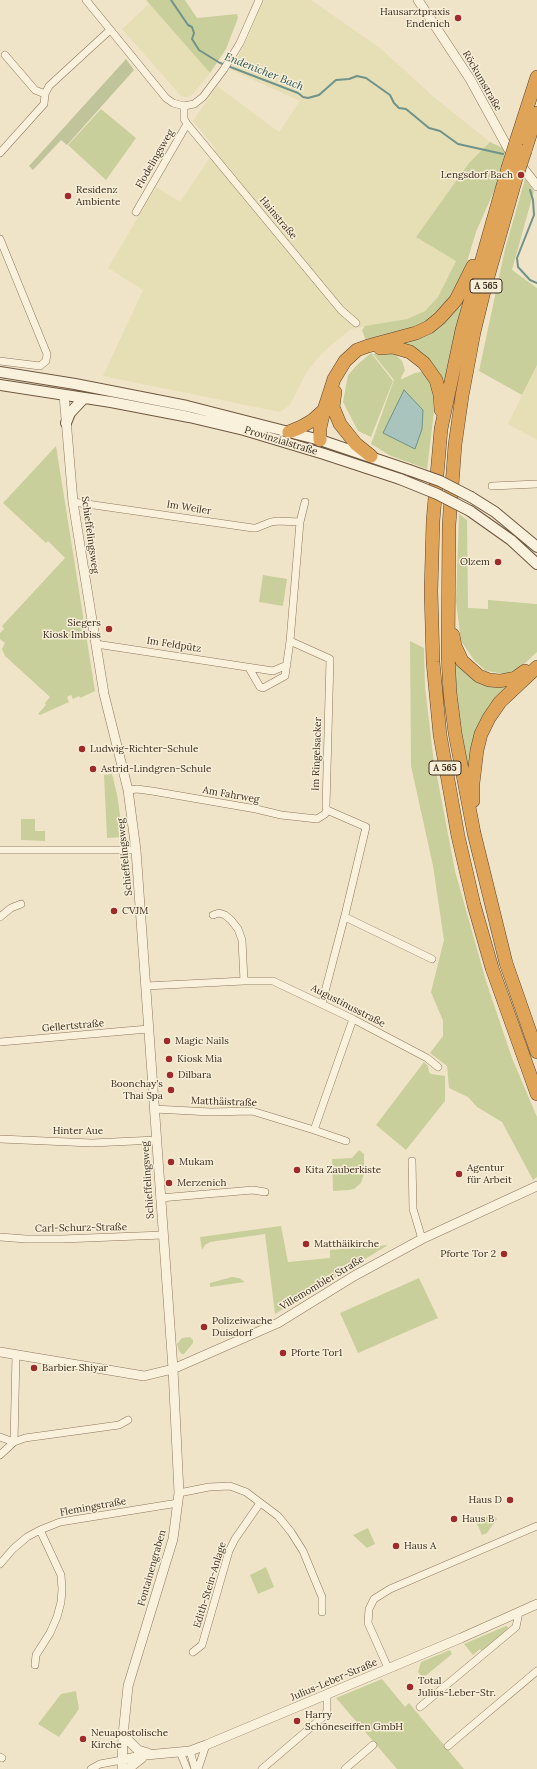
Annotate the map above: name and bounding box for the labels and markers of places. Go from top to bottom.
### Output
place label: Hausarztpraxis Endenich [380,6,450,30]
marker: Hausarztpraxis Endenich [453,13,463,23]
place label: Lengsdorf Bach [441,169,513,181]
marker: Lengsdorf Bach [516,170,526,180]
place label: Residenz Ambiente [76,184,121,208]
marker: Residenz Ambiente [63,191,73,201]
place label: Olzem [460,556,490,568]
marker: Olzem [493,557,503,567]
place label: Siegers Kiosk Imbiss [43,617,101,640]
marker: Siegers Kiosk Imbiss [104,624,114,634]
place label: Ludwig-Richter-Schule [90,743,198,755]
marker: Ludwig-Richter-Schule [77,744,87,754]
place label: Astrid-Lindgren-Schule [101,763,211,775]
marker: Astrid-Lindgren-Schule [88,764,98,774]
place label: CVJM [122,905,148,917]
marker: CVJM [109,906,119,916]
place label: Magic Nails [175,1035,229,1047]
marker: Magic Nails [162,1036,172,1046]
place label: Kiosk Mia [177,1053,222,1065]
marker: Kiosk Mia [164,1054,174,1064]
place label: Dilbara [178,1069,211,1081]
marker: Dilbara [165,1070,175,1080]
place label: Boonchay's Thai Spa [111,1078,163,1102]
marker: Boonchay's Thai Spa [166,1085,176,1095]
place label: Mukam [179,1156,214,1168]
marker: Mukam [166,1157,176,1167]
place label: Agentur für Arbeit [467,1162,512,1186]
place label: Kita Zauberkiste [305,1164,381,1176]
marker: Kita Zauberkiste [292,1165,302,1175]
marker: Agentur für Arbeit [454,1169,464,1179]
place label: Merzenich [177,1177,227,1189]
marker: Merzenich [164,1178,174,1188]
place label: Matthäikirche [314,1238,379,1250]
marker: Matthäikirche [301,1239,311,1249]
place label: Pforte Tor 2 [440,1248,496,1260]
marker: Pforte Tor 2 [499,1249,509,1259]
place label: Polizeiwache Duisdorf [212,1315,272,1338]
marker: Polizeiwache Duisdorf [199,1322,209,1332]
place label: Pforte Tor1 [291,1347,342,1359]
marker: Pforte Tor1 [278,1348,288,1358]
place label: Barbier Shiyar [42,1362,108,1374]
marker: Barbier Shiyar [29,1363,39,1373]
place label: Haus D [469,1494,502,1506]
marker: Haus D [505,1495,515,1505]
place label: Haus B [462,1513,494,1525]
marker: Haus B [449,1514,459,1524]
place label: Haus A [404,1540,436,1552]
marker: Haus A [391,1541,401,1551]
place label: Total Julius-Leber-Str. [418,1675,496,1698]
marker: Total Julius-Leber-Str. [405,1682,415,1692]
place label: Harry Schöneseiffen GmbH [305,1709,403,1732]
marker: Harry Schöneseiffen GmbH [292,1716,302,1726]
place label: Neuapostolische Kirche [91,1727,168,1750]
marker: Neuapostolische Kirche [78,1734,88,1744]

